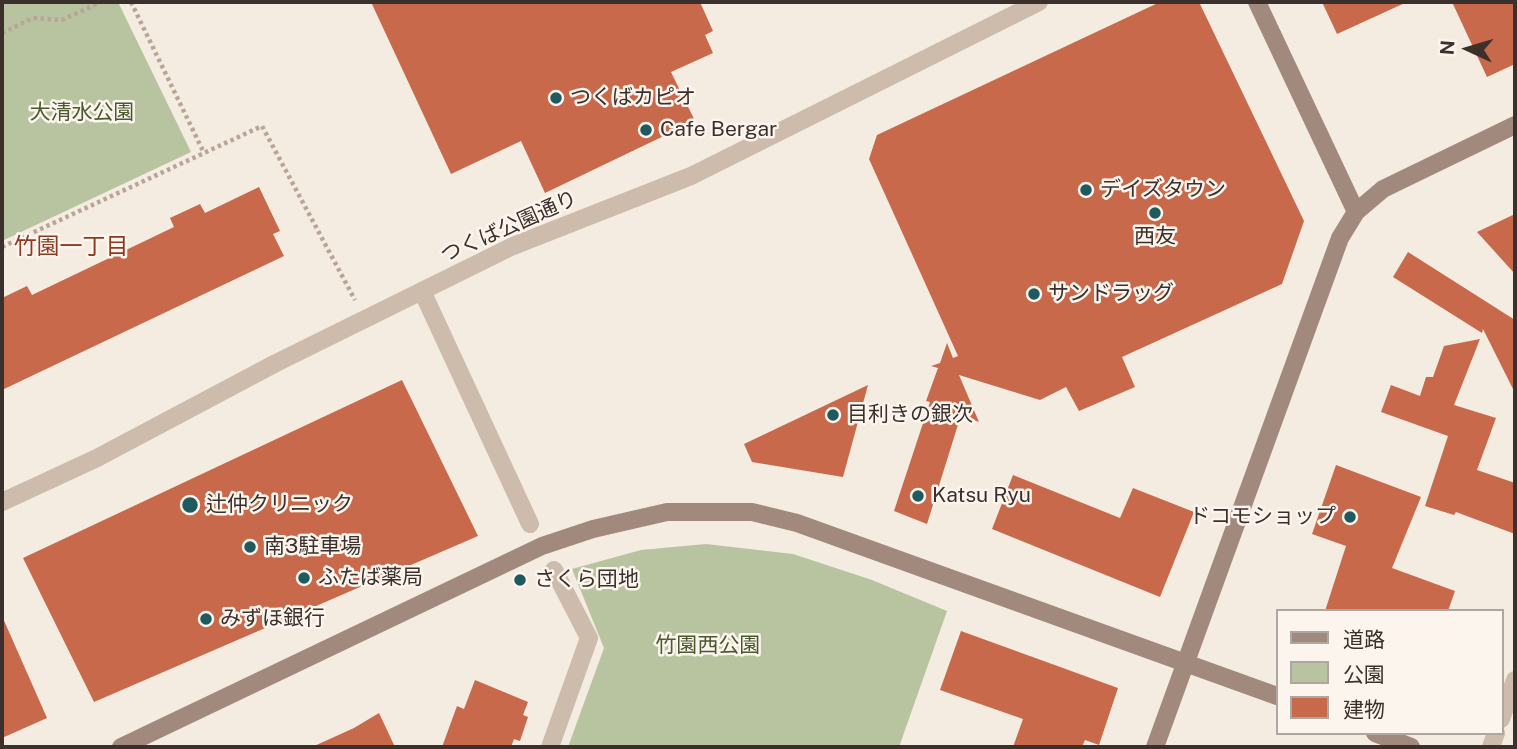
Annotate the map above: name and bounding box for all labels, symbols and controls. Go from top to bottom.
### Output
north arrow [1433,14,1503,84]
text: N [1436,39,1459,56]
place label: つくばカピオ [570,85,696,111]
marker: つくばカピオ [548,90,564,106]
park label: 大清水公園 [30,100,134,126]
place label: Cafe Bergar [660,117,777,143]
marker: Cafe Bergar [638,122,654,138]
place label: デイズタウン [1100,177,1226,203]
marker: デイズタウン [1078,182,1094,198]
street label: つくば公園通り [437,186,581,268]
marker: 西友 [1147,205,1163,221]
place label: 西友 [1134,224,1176,250]
district label: 竹園一丁目 [14,233,128,261]
place label: サンドラッグ [1048,281,1174,307]
marker: サンドラッグ [1026,286,1042,302]
place label: 目利きの銀次 [847,402,973,428]
marker: 目利きの銀次 [825,407,841,423]
place label: Katsu Ryu [932,483,1031,509]
marker: Katsu Ryu [910,488,926,504]
place label: 辻仲クリニック [206,492,353,518]
marker: 辻仲クリニック [180,495,200,515]
place label: ドコモショップ [1189,504,1336,530]
marker: ドコモショップ [1342,509,1358,525]
place label: 南3駐車場 [264,534,361,560]
marker: 南3駐車場 [242,539,258,555]
place label: ふたば薬局 [318,565,423,591]
place label: さくら団地 [534,567,639,593]
marker: ふたば薬局 [296,570,312,586]
marker: さくら団地 [512,572,528,588]
place label: みずほ銀行 [220,606,325,632]
legend [1276,609,1503,735]
marker: みずほ銀行 [198,611,214,627]
text: 道路 [1343,627,1385,652]
park label: 竹園西公園 [656,633,760,659]
text: 公園 [1343,662,1385,687]
text: 建物 [1343,697,1385,722]

